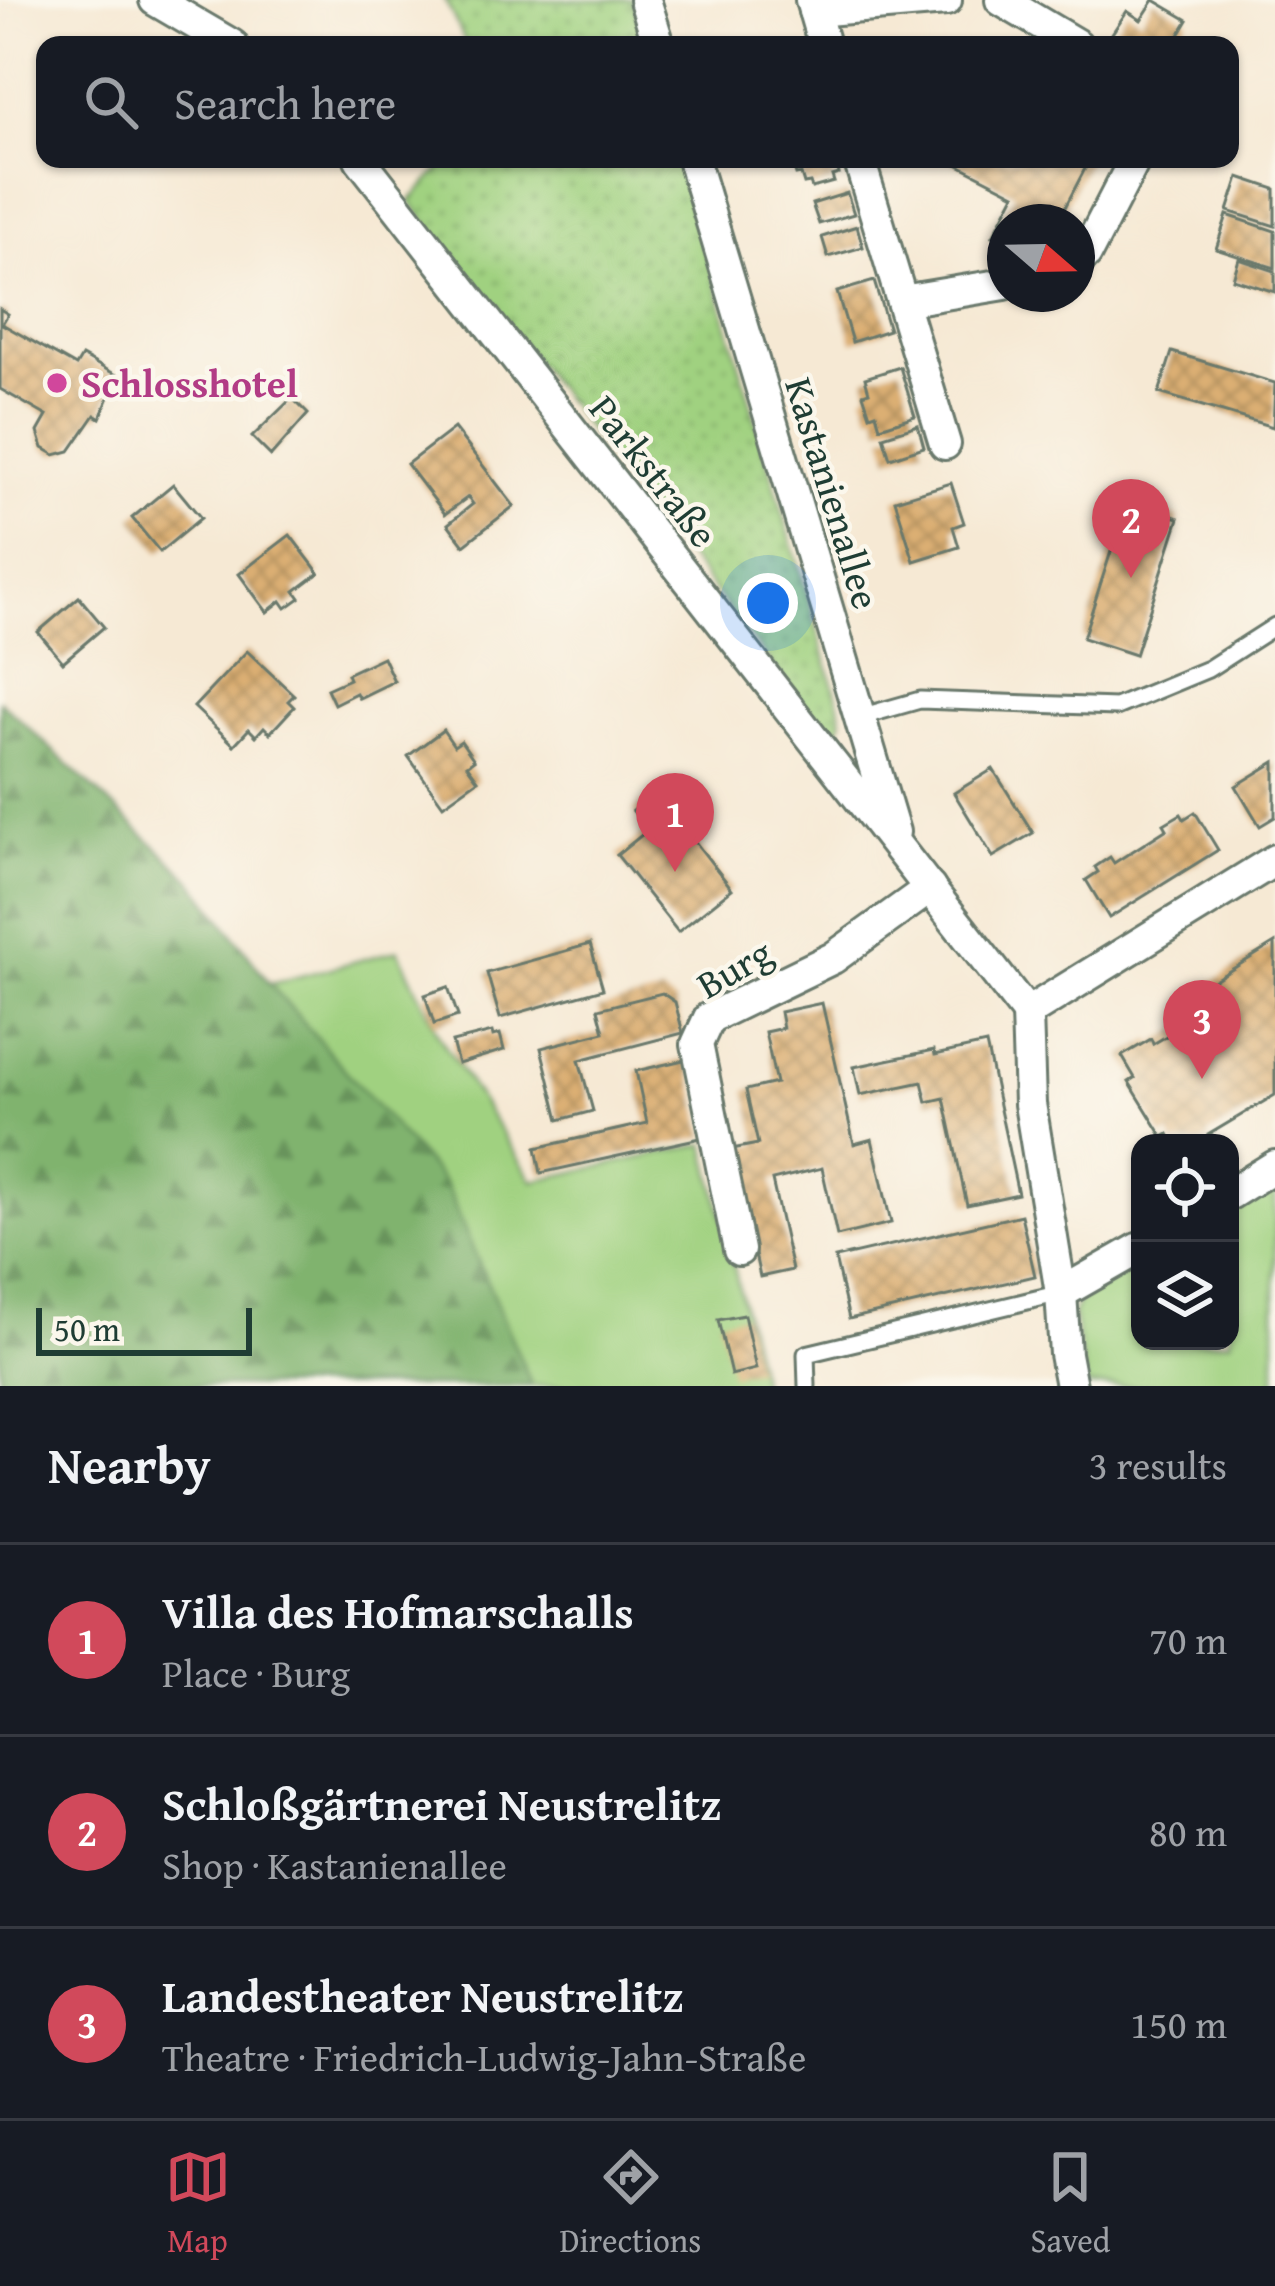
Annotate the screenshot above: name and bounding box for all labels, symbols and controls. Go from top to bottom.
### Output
search box [36,36,1239,168]
icon: search [78,69,144,135]
text: Search here [174,70,396,135]
north arrow [987,204,1095,312]
place label: Schlosshotel [81,354,298,411]
marker: Schlosshotel [44,370,70,396]
street label: Kastanienallee [771,370,896,616]
street label: Parkstraße [577,382,732,559]
pin: 2 [1092,479,1170,578]
your location [738,573,798,633]
pin: 1 [636,773,714,872]
street label: Burg [685,923,783,1012]
pin: 3 [1163,980,1241,1079]
map controls [1131,1134,1239,1350]
button: locate [1131,1134,1239,1242]
button: layers [1131,1242,1239,1350]
scale bar [36,1302,252,1355]
text: 50 m [54,1305,120,1353]
text: Nearby [48,1427,211,1502]
text: 3 results [1089,1436,1227,1493]
text: Villa des Hofmarschalls [162,1579,634,1644]
text: 1 [77,1611,97,1668]
text: 70 m [1149,1611,1227,1668]
text: Place · Burg [162,1644,350,1701]
text: Schloßgärtnerei Neustrelitz [162,1771,721,1836]
text: 2 [77,1803,97,1860]
text: 80 m [1149,1803,1227,1860]
text: Shop · Kastanienallee [162,1836,507,1893]
text: Landestheater Neustrelitz [162,1963,684,2028]
text: 3 [77,1995,97,2052]
text: 150 m [1130,1995,1227,2052]
text: Theatre · Friedrich-Ludwig-Jahn-Straße [162,2028,806,2085]
tab: Map [165,2144,231,2264]
tab: Directions [560,2144,701,2264]
tab: Saved [1031,2144,1110,2264]

